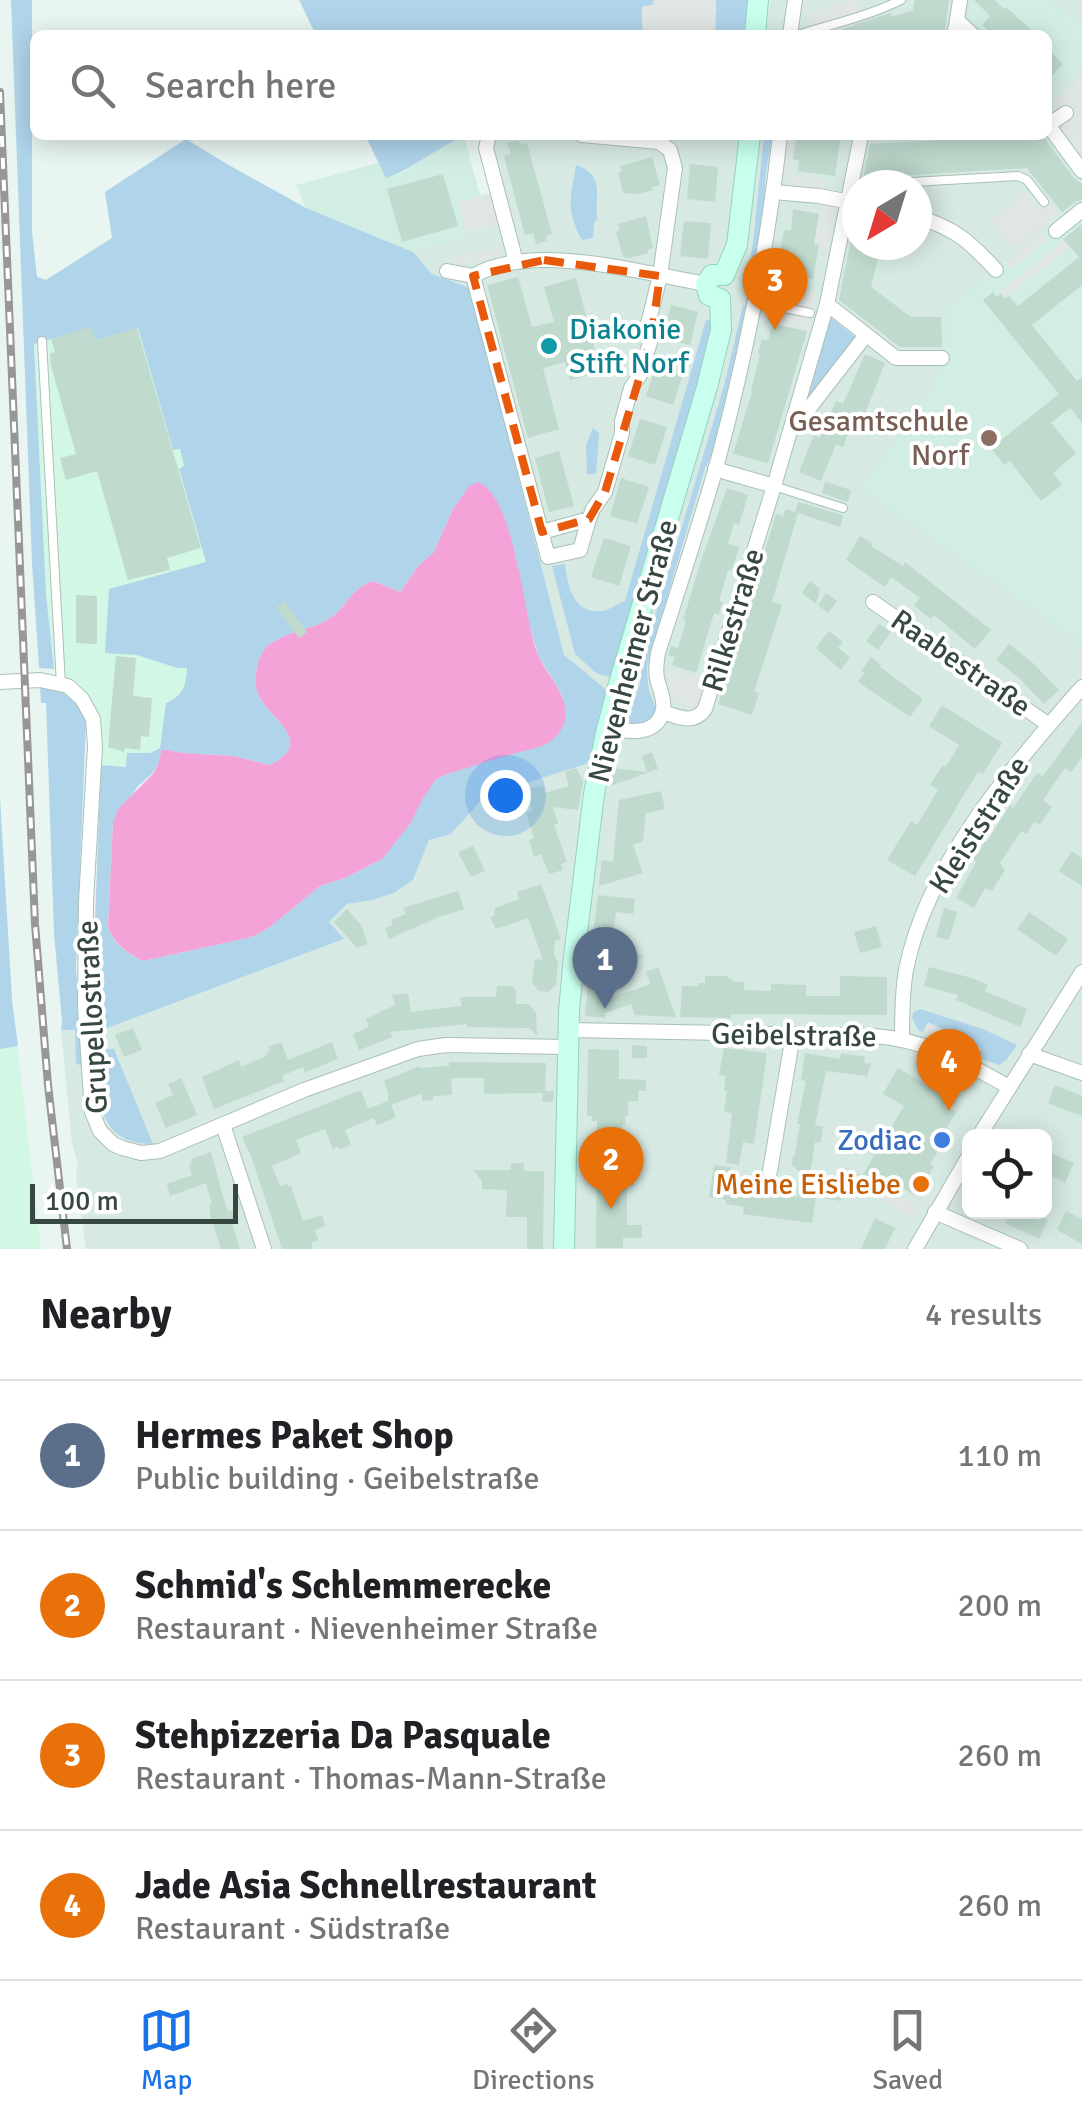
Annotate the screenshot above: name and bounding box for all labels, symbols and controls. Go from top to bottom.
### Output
search box [30,30,1052,140]
icon: search [65,58,120,113]
text: Search here [145,62,337,109]
north arrow [842,170,932,260]
pin: 3 [742,248,808,330]
place label: Diakonie Stift Norf [569,311,690,382]
marker: Diakonie Stift Norf [538,335,560,357]
place label: Gesamtschule Norf [788,403,971,474]
marker: Gesamtschule Norf [978,427,1000,449]
street label: Nievenheimer Straße [581,516,686,787]
street label: Rilkestraße [694,544,773,696]
street label: Raabestraße [884,602,1038,725]
street label: Kleiststraße [921,750,1038,901]
your location [480,770,531,821]
street label: Grupellostraße [69,919,116,1115]
pin: 1 [572,926,638,1009]
street label: Geibelstraße [711,1016,877,1055]
pin: 4 [916,1028,982,1111]
place label: Zodiac [837,1122,922,1159]
pin: 2 [578,1126,644,1209]
marker: Zodiac [931,1129,953,1151]
map controls [962,1129,1052,1219]
button: locate [962,1129,1052,1219]
place label: Meine Eisliebe [715,1166,901,1203]
marker: Meine Eisliebe [910,1173,932,1195]
scale bar [30,1179,238,1224]
text: 100 m [45,1184,119,1218]
text: Nearby [40,1289,172,1340]
text: 4 results [925,1295,1042,1334]
text: Hermes Paket Shop [135,1412,454,1459]
text: 1 [64,1436,81,1475]
text: 110 m [958,1436,1042,1475]
text: Public building · Geibelstraße [135,1459,540,1498]
text: Schmid's Schlemmerecke [135,1562,551,1609]
text: 2 [64,1586,81,1625]
text: 200 m [958,1586,1042,1625]
text: Restaurant · Nievenheimer Straße [135,1609,598,1648]
text: Stehpizzeria Da Pasquale [135,1712,551,1759]
text: 3 [64,1736,81,1775]
text: 260 m [958,1736,1042,1775]
text: Restaurant · Thomas-Mann-Straße [135,1759,607,1798]
text: Jade Asia Schnellrestaurant [135,1862,597,1909]
text: 4 [64,1886,81,1925]
text: 260 m [958,1886,1042,1925]
text: Restaurant · Südstraße [135,1909,450,1948]
tab: Map [139,2003,194,2097]
tab: Directions [472,2003,594,2097]
tab: Saved [872,2003,943,2097]

